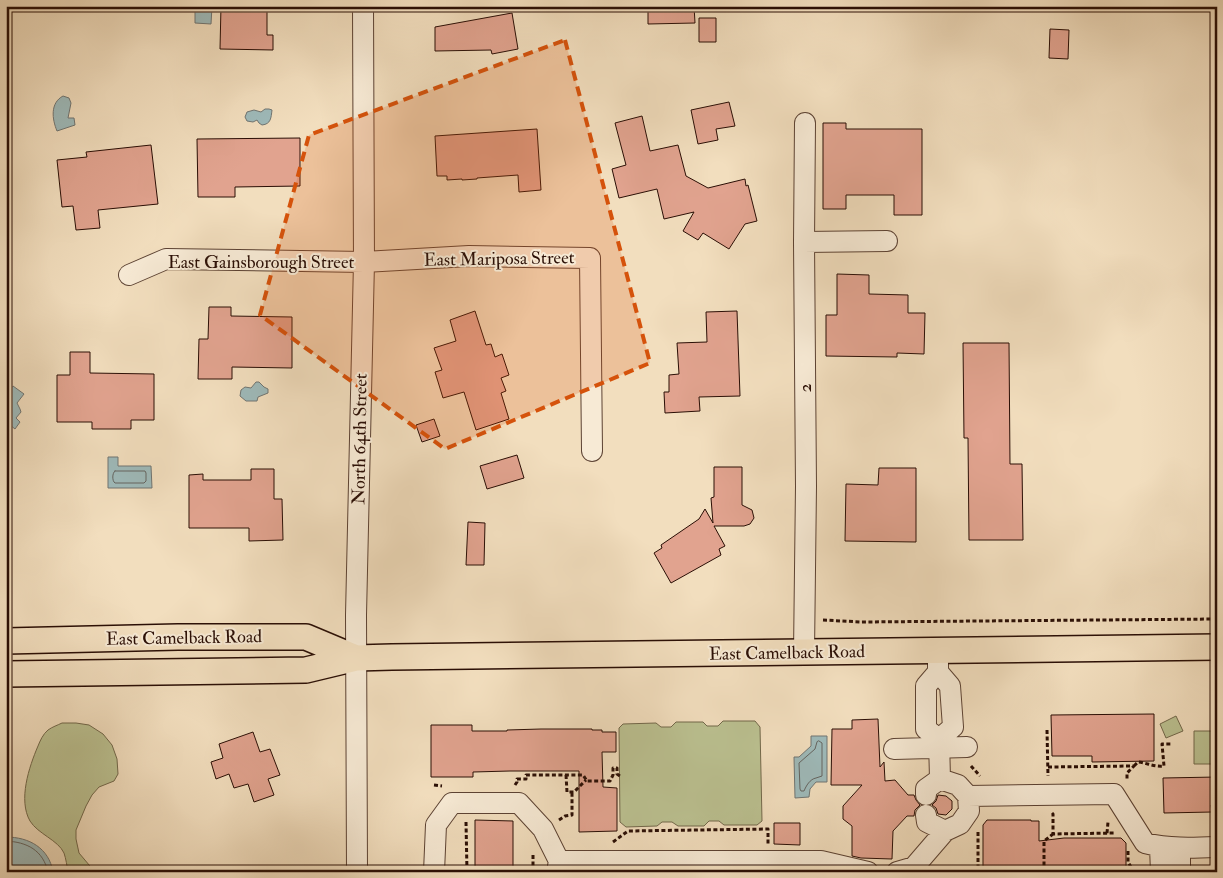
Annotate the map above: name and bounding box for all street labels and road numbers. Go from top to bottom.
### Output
street label: East Mariposa Street [423,246,575,272]
street label: East Gainsborough Street [168,251,354,274]
street label: North 64th Street [347,373,373,505]
street label: 2 [794,383,817,393]
street label: East Camelback Road [106,625,262,651]
street label: East Camelback Road [709,640,865,666]

